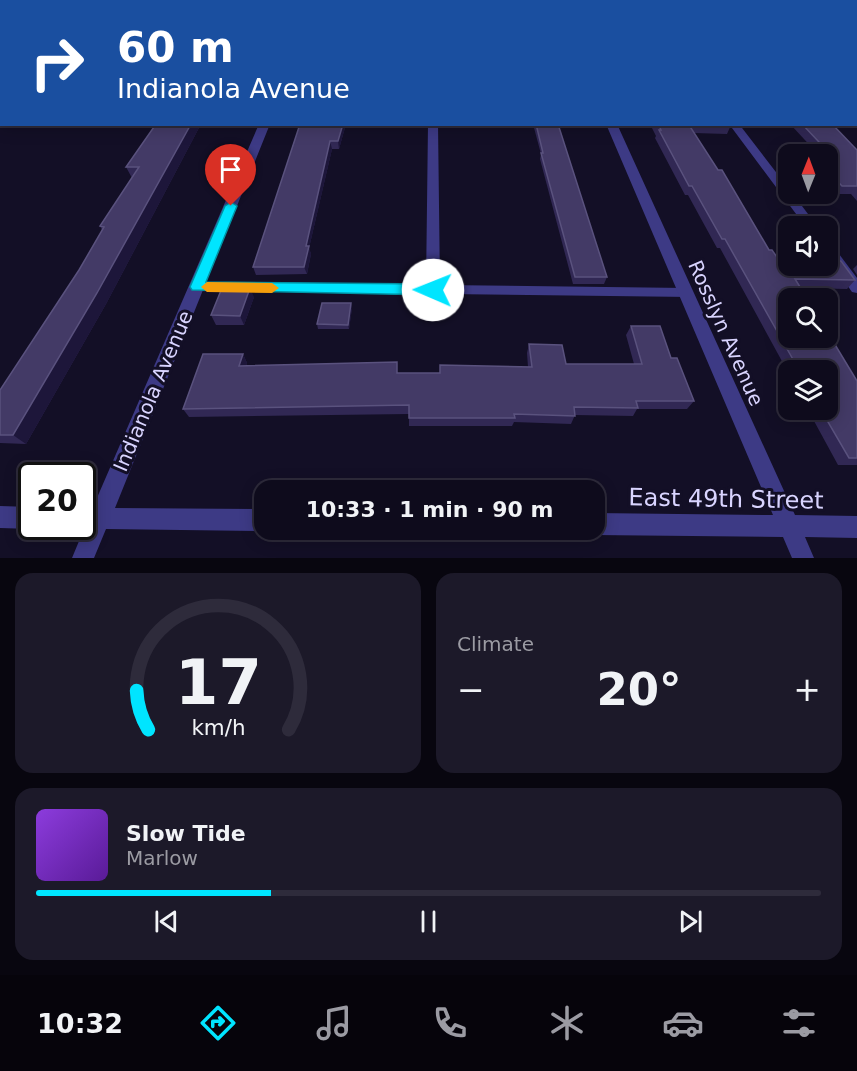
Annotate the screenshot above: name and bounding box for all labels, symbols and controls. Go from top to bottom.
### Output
text: 60 m [117,23,234,72]
icon: right [18,24,96,102]
text: Indianola Avenue [117,73,350,104]
pin [205,144,256,206]
north arrow [778,144,838,204]
map controls [778,144,838,420]
icon: arrive [214,153,247,186]
button: sound [778,216,838,276]
street label: Rosslyn Avenue [683,256,769,410]
position arrow [401,258,465,322]
button: search [778,288,838,348]
street label: Indianola Avenue [108,307,198,475]
button: layers [778,360,838,420]
speed limit sign: 20 [18,462,96,540]
street label: East 49th Street [628,483,824,515]
text: 10:33 · 1 min · 90 m [306,497,553,522]
text: Climate [457,632,534,656]
text: 17 [175,646,261,719]
text: 20° [596,663,682,716]
text: − [457,670,485,709]
text: + [793,670,821,709]
text: km/h [191,715,245,740]
text: Slow Tide [126,821,246,846]
text: Marlow [126,846,198,870]
icon: previous [150,905,183,938]
icon: pause [412,905,445,938]
icon: next [674,905,707,938]
icon: directions [197,1002,239,1044]
icon: music [313,1002,355,1044]
icon: phone [429,1002,471,1044]
icon: climate [546,1002,588,1044]
icon: car [662,1002,704,1044]
icon: filters [778,1002,820,1044]
text: 10:32 [37,1008,123,1039]

